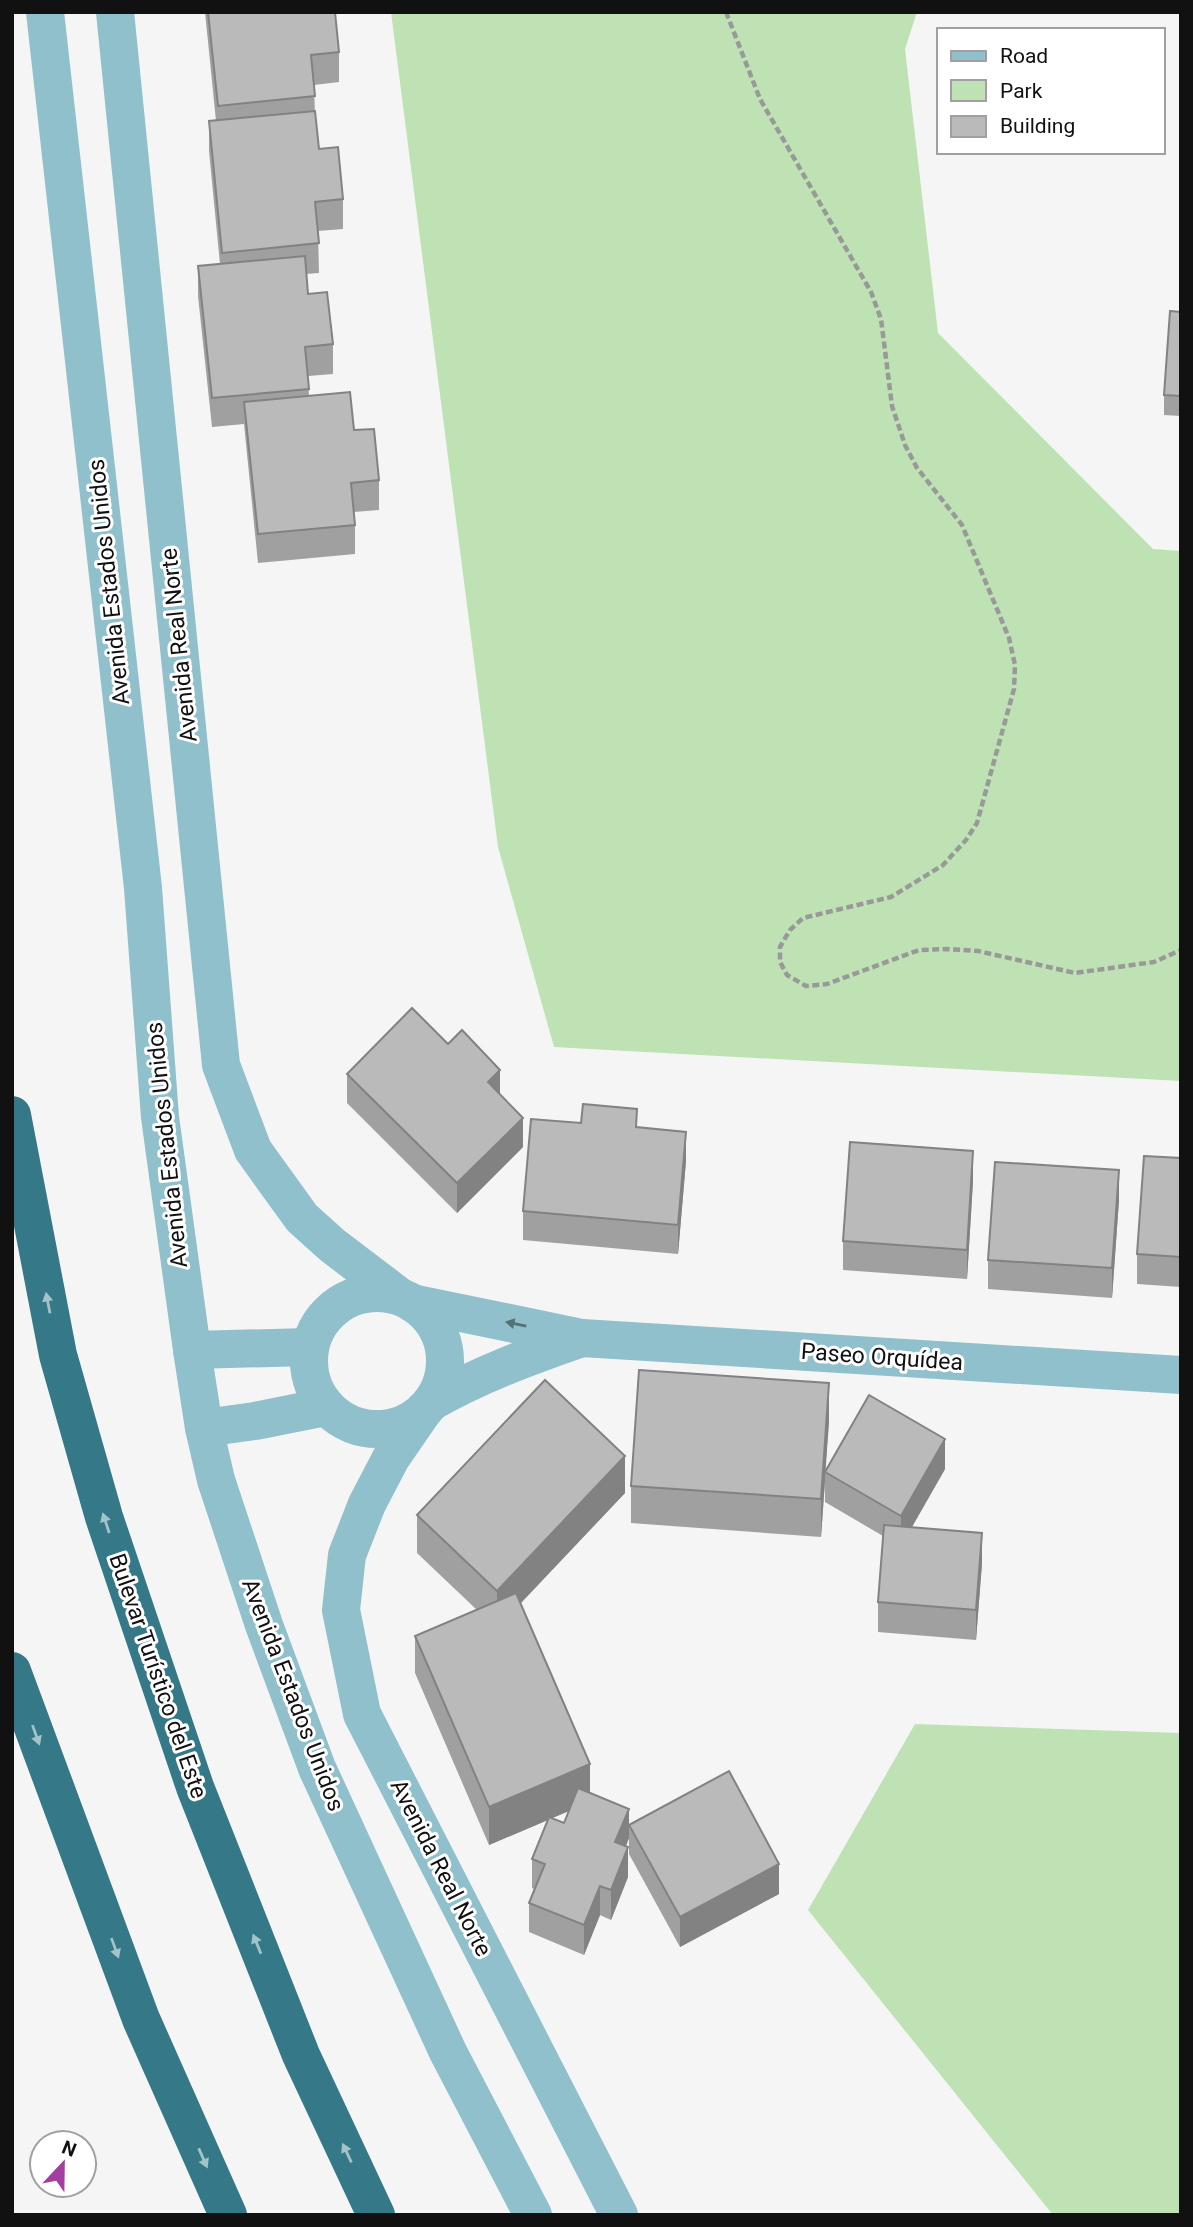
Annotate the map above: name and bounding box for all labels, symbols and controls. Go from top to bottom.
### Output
legend [937,28,1165,154]
text: Road [1000,44,1048,68]
text: Park [1000,79,1043,103]
text: Building [1000,114,1075,138]
street label: Avenida Estados Unidos [83,458,135,706]
street label: Avenida Real Norte [155,547,203,743]
street label: Avenida Estados Unidos [141,1021,193,1269]
one-way arrow [42,1292,53,1314]
one-way arrow [505,1319,527,1330]
street label: Paseo Orquídea [800,1338,964,1376]
one-way arrow [100,1512,111,1533]
street label: Bulevar Turístico del Este [103,1550,213,1802]
street label: Avenida Estados Unidos [236,1575,350,1815]
one-way arrow [31,1724,42,1745]
street label: Avenida Real Norte [385,1775,497,1961]
one-way arrow [251,1934,262,1955]
one-way arrow [110,1937,121,1958]
north arrow [28,2129,98,2199]
text: N [59,2136,80,2162]
one-way arrow [341,2143,353,2163]
one-way arrow [198,2147,209,2168]

